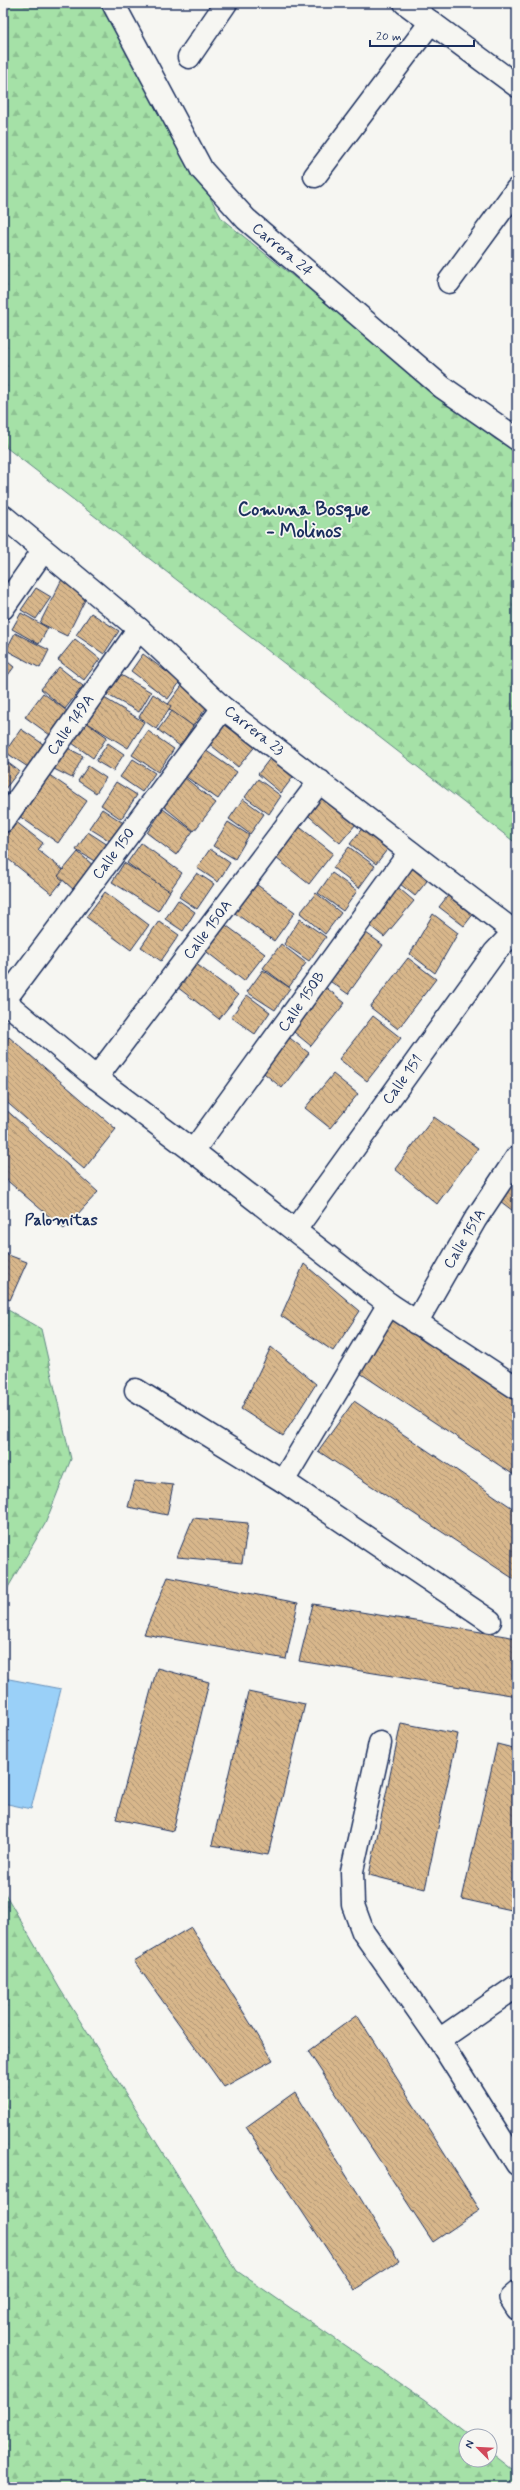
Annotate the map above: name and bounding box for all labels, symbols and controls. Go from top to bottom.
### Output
scale bar [370,22,474,48]
text: 20 m [376,29,402,45]
street label: Carrera 24 [247,219,317,281]
district label: Comuna Bosque - Molinos [238,497,370,544]
street label: Calle 149A [43,691,99,759]
street label: Carrera 23 [220,701,288,761]
street label: Calle 150 [88,824,140,884]
street label: Calle 150A [179,896,237,964]
street label: Calle 150B [274,968,330,1036]
street label: Calle 151 [378,1051,428,1109]
street label: Calle 151A [439,1205,491,1273]
district label: Palomitas [24,1210,98,1231]
north arrow [458,2428,498,2468]
text: N [462,2438,478,2451]

